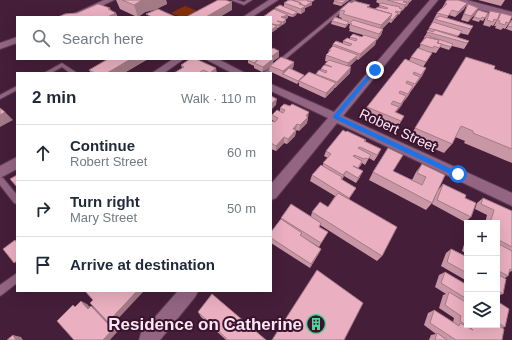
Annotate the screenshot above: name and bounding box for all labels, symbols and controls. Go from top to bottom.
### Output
search box [16,16,272,60]
icon: search [30,27,52,49]
text: Search here [62,30,144,47]
route end [366,61,384,79]
text: 2 min [32,88,76,107]
text: Walk · 110 m [181,91,256,106]
street label: Robert Street [357,105,439,155]
text: Continue [70,137,135,154]
icon: ahead [32,142,54,164]
text: 60 m [227,145,256,160]
text: Robert Street [70,154,147,169]
route start [449,165,467,183]
text: Turn right [70,193,140,210]
icon: right [32,198,54,220]
text: 50 m [227,201,256,216]
text: Mary Street [70,210,137,225]
map controls [464,220,500,328]
button: + [464,220,500,256]
icon: arrive [32,254,54,276]
text: Arrive at destination [70,256,215,273]
button: − [464,256,500,292]
button: layers [464,292,500,328]
building icon: Residence on Catherine [305,313,327,335]
place label: Residence on Catherine [108,315,302,334]

